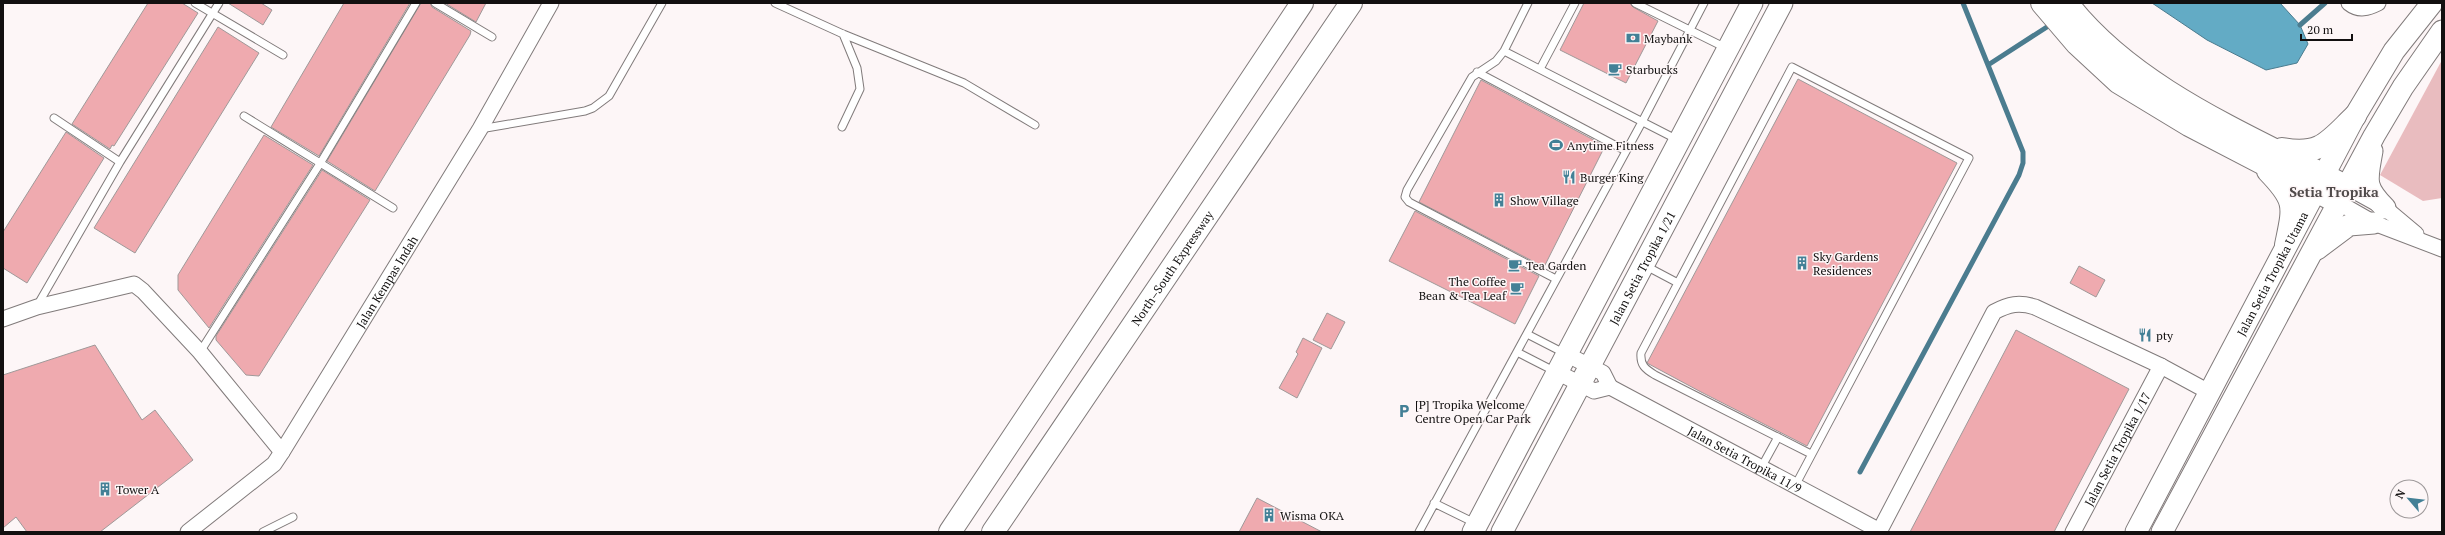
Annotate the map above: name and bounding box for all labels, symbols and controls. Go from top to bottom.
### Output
scale bar [2301,16,2352,42]
text: 20 m [2307,22,2334,37]
bank icon: Maybank [1625,30,1641,46]
place label: Maybank [1644,31,1693,46]
cafe icon: Starbucks [1607,61,1623,77]
place label: Starbucks [1626,62,1678,77]
sports icon: Anytime Fitness [1548,137,1564,153]
place label: Anytime Fitness [1567,138,1654,153]
restaurant icon: Burger King [1561,169,1577,185]
place label: Burger King [1580,170,1644,185]
district label: Setia Tropika [2289,182,2379,201]
building icon: Show Village [1491,192,1507,208]
place label: Show Village [1510,193,1579,208]
street label: North–South Expressway [1128,207,1216,328]
street label: Jalan Setia Tropika 1/21 [1606,208,1678,327]
street label: Jalan Setia Tropika Utama [2233,209,2311,338]
street label: Jalan Kempas Indah [352,233,420,330]
place label: Sky Gardens Residences [1813,249,1879,278]
building icon: Sky Gardens Residences [1794,255,1810,271]
cafe icon: Tea Garden [1507,257,1523,273]
place label: Tea Garden [1526,258,1586,273]
place label: The Coffee Bean & Tea Leaf [1419,274,1507,303]
cafe icon: The Coffee Bean & Tea Leaf [1509,280,1525,296]
restaurant icon: pty [2137,327,2153,343]
place label: pty [2156,328,2174,343]
street label: Jalan Setia Tropika 1/17 [2081,389,2153,508]
place label: [P] Tropika Welcome Centre Open Car Park [1415,397,1531,426]
parking icon: [P] Tropika Welcome Centre Open Car Park [1396,403,1412,419]
street label: Jalan Setia Tropika 11/9 [1686,423,1804,495]
north arrow [2389,479,2429,519]
building icon: Tower A [97,481,113,497]
place label: Tower A [116,482,160,497]
text: N [2392,487,2409,501]
building icon: Wisma OKA [1261,507,1277,523]
place label: Wisma OKA [1280,508,1345,523]

